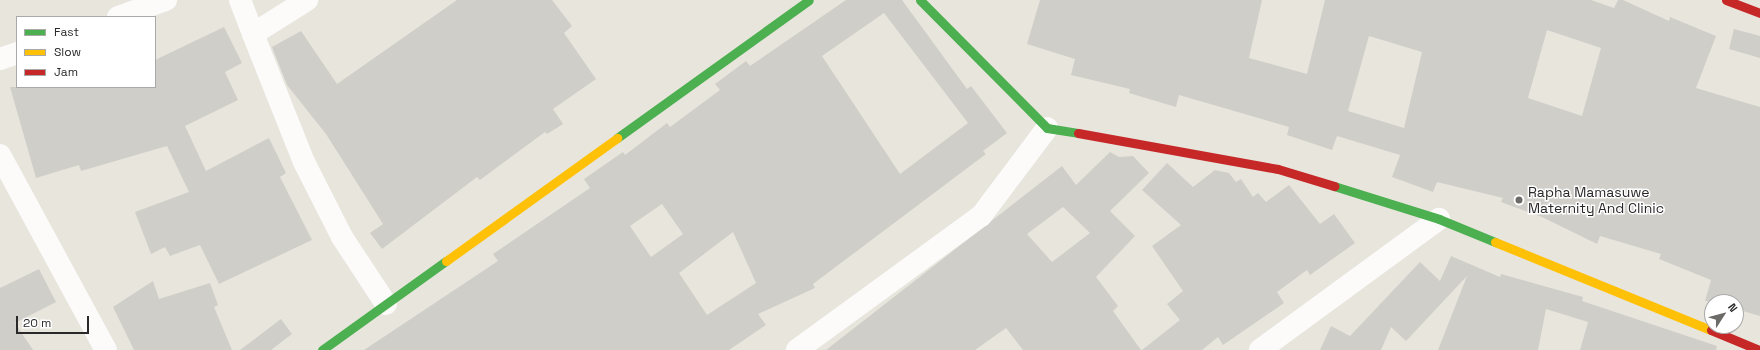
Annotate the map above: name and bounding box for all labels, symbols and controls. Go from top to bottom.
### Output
legend [16,16,156,88]
text: Fast [54,24,79,40]
text: Slow [54,44,81,60]
text: Jam [54,64,78,80]
place label: Rapha Mamasuwe Maternity And Clinic [1528,184,1664,216]
marker: Rapha Mamasuwe Maternity And Clinic [1513,194,1525,206]
north arrow [1704,294,1744,334]
text: N [1725,300,1741,315]
scale bar [18,308,91,334]
text: 20 m [23,315,51,331]

